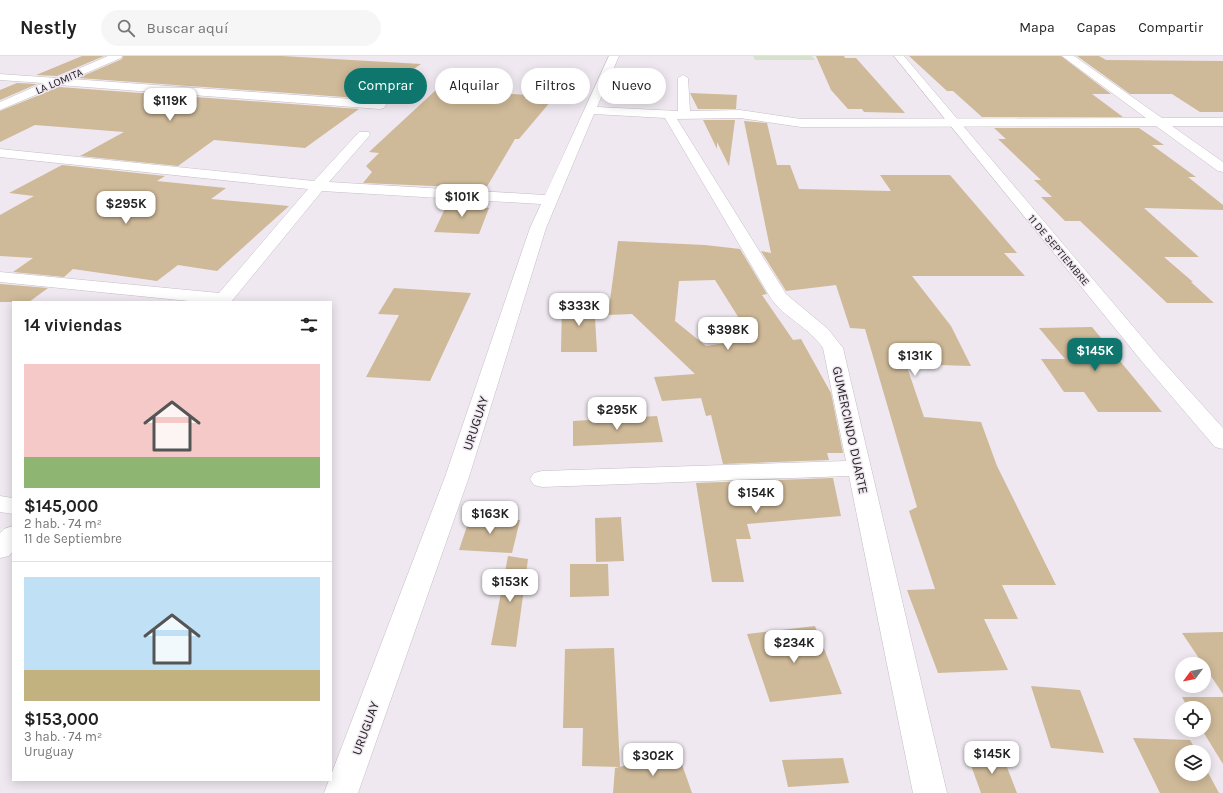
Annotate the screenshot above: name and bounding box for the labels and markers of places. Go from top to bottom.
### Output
pin: $119K [142,88,198,122]
pin: $101K [434,184,490,218]
pin: $295K [98,191,154,225]
pin: $333K [551,293,607,327]
pin: $398K [700,317,756,351]
pin: $145K [1067,338,1123,372]
pin: $131K [887,343,943,377]
pin: $295K [589,397,645,431]
pin: $154K [728,480,784,514]
pin: $163K [462,501,518,535]
pin: $153K [482,569,538,603]
pin: $234K [766,630,822,664]
pin: $145K [964,741,1020,775]
pin: $302K [625,743,681,777]

